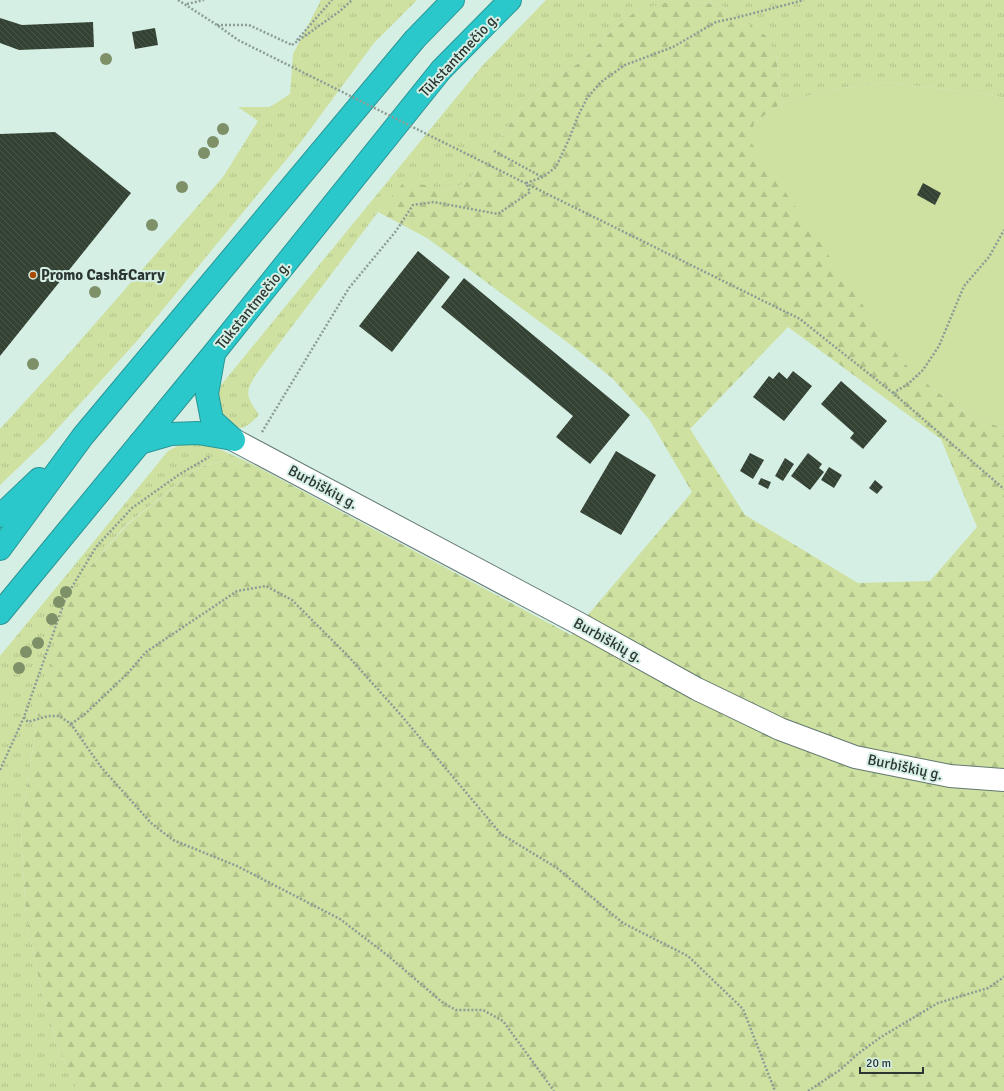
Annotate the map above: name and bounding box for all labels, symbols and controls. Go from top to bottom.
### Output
street label: Tūkstantmečio g. [415,9,503,101]
street label: Tūkstantmečio g. [212,257,294,353]
place label: Promo Cash&Carry [41,266,165,284]
marker: Promo Cash&Carry [28,270,38,280]
street label: Burbiškių g. [285,461,361,513]
street label: Burbiškių g. [570,614,646,666]
street label: Burbiškių g. [866,750,944,784]
scale bar [860,1049,923,1075]
text: 20 m [866,1056,891,1071]

